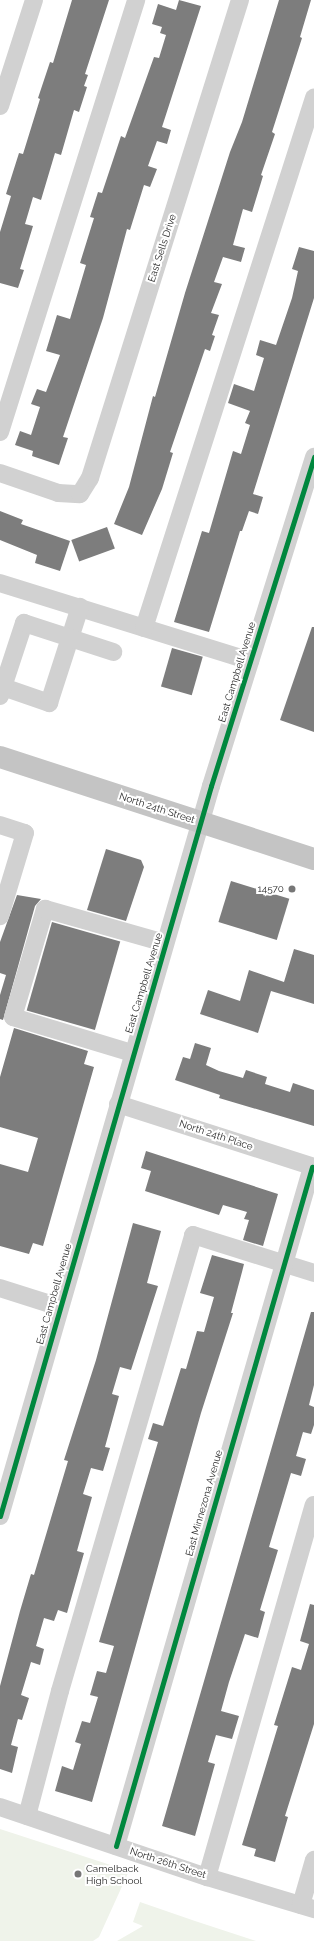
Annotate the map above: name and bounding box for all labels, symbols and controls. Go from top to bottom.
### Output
street label: East Sells Drive [145,212,179,284]
street label: East Campbell Avenue [216,620,258,724]
street label: North 24th Street [118,790,196,826]
place label: 14570 [257,883,284,895]
marker: 14570 [287,884,297,894]
street label: East Campbell Avenue [123,931,165,1035]
street label: North 24th Place [178,1117,254,1153]
street label: East Campbell Avenue [34,1242,74,1346]
street label: East Minnezona Avenue [183,1448,225,1558]
street label: North 26th Street [128,1845,208,1881]
place label: Camelback High School [86,1862,142,1886]
marker: Camelback High School [73,1869,83,1879]

